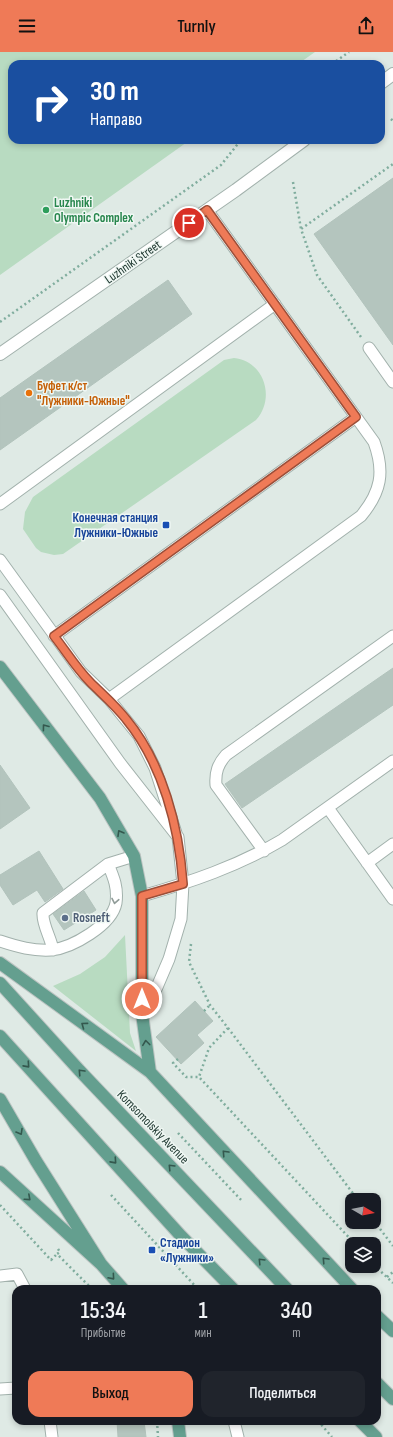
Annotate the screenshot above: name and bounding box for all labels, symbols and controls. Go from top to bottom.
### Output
icon: menu [16,15,38,37]
icon: share [355,15,377,37]
text: Turnly [177,16,216,37]
text: 30 m [90,75,139,108]
icon: right [24,76,76,128]
text: Направо [90,109,142,130]
place label: Luzhniki Olympic Complex [54,195,134,226]
marker: Luzhniki Olympic Complex [41,205,51,215]
pin [172,206,206,240]
icon: arrive [178,212,200,234]
street label: Luzhniki Street [102,237,164,287]
place label: Буфет к/ст "Лужники-Южные" [37,378,130,409]
marker: Буфет к/ст "Лужники-Южные" [24,388,34,398]
place label: Конечная станция Лужники-Южные [73,510,158,541]
marker: Конечная станция Лужники-Южные [161,520,171,530]
one-way arrow [43,724,50,731]
one-way arrow [118,830,125,837]
one-way arrow [111,898,119,905]
place label: Rosneft [73,910,110,926]
marker: Rosneft [60,913,70,923]
position arrow [121,978,163,1020]
one-way arrow [82,1023,89,1030]
one-way arrow [142,1040,151,1046]
one-way arrow [22,1060,29,1068]
one-way arrow [79,1070,86,1077]
street label: Komsomolskiy Avenue [114,1087,192,1167]
one-way arrow [15,1128,22,1135]
one-way arrow [223,1150,230,1158]
one-way arrow [109,1156,117,1164]
one-way arrow [168,1164,176,1172]
north arrow [345,1193,381,1229]
map controls [345,1193,381,1273]
one-way arrow [23,1194,31,1201]
place label: Стадион «Лужники» [160,1235,214,1266]
button: layers [345,1237,381,1273]
marker: Стадион «Лужники» [147,1245,157,1255]
one-way arrow [258,1258,265,1266]
one-way arrow [323,1258,330,1265]
one-way arrow [108,1272,115,1279]
text: 15:34 [81,1296,126,1325]
text: 1 [199,1296,208,1325]
text: 340 [280,1296,312,1325]
text: Прибытие [81,1325,126,1341]
text: мин [194,1325,212,1341]
text: m [292,1325,301,1341]
button: Выход [28,1371,193,1417]
button: Поделиться [201,1371,365,1417]

